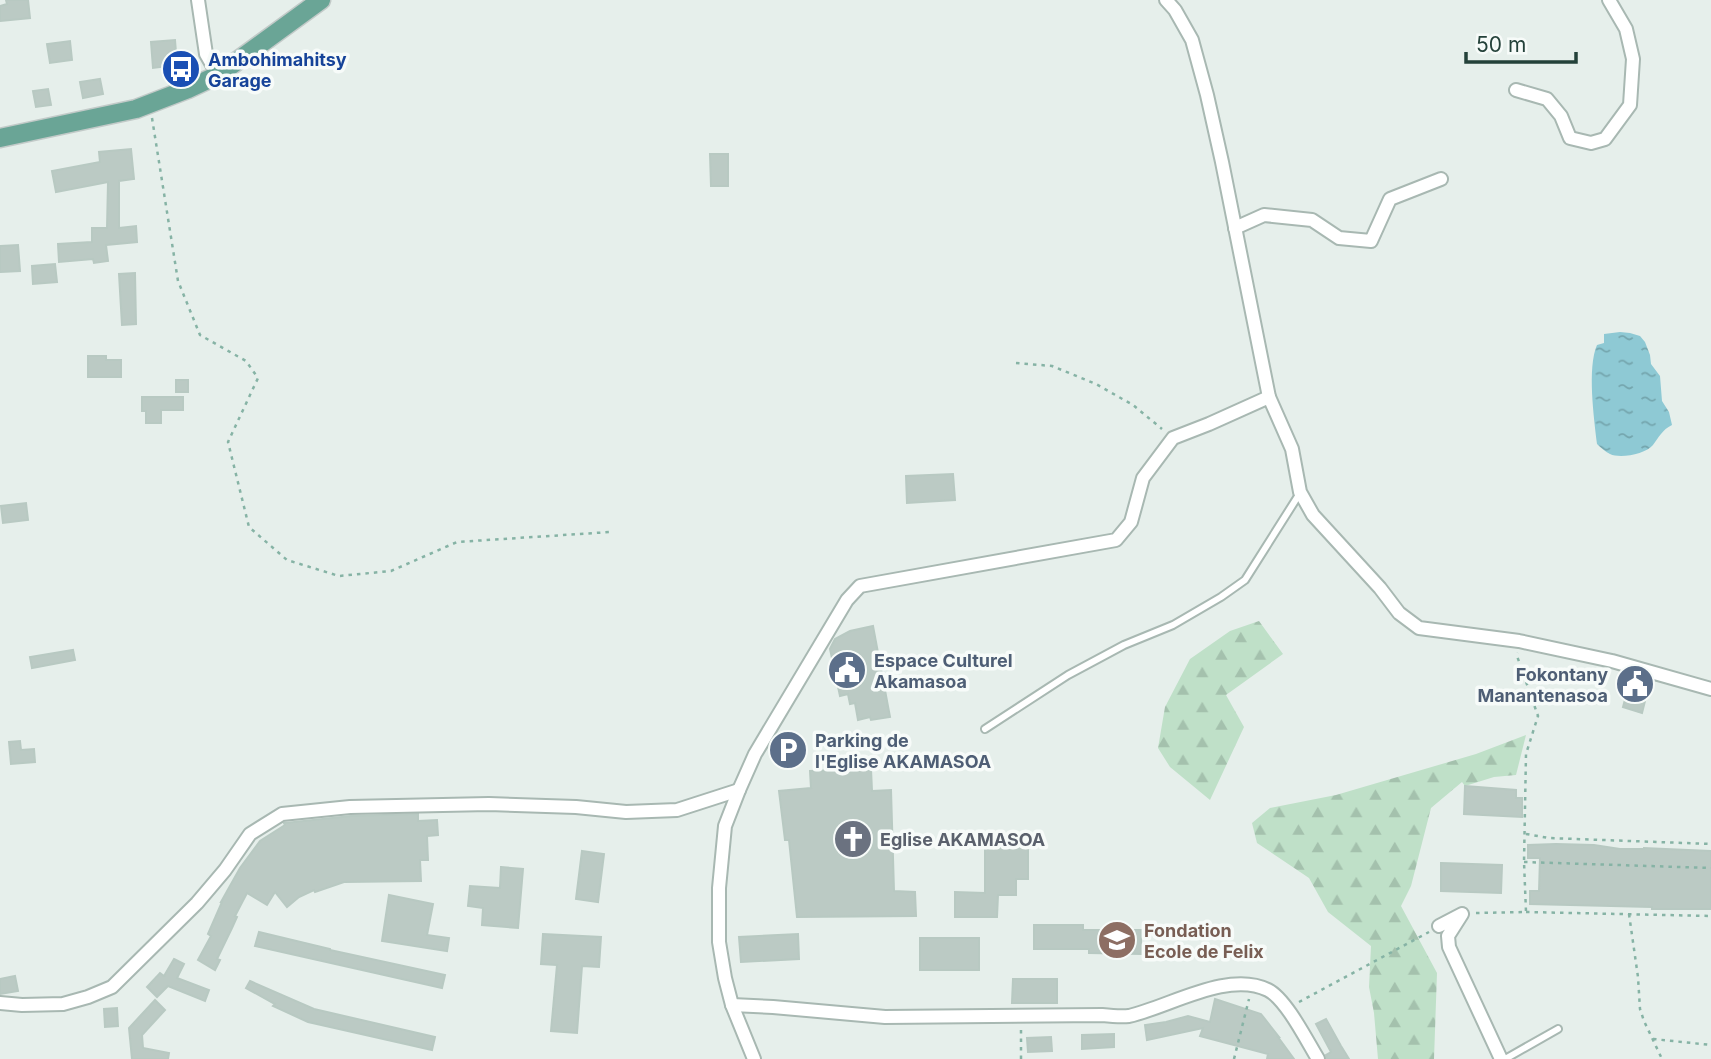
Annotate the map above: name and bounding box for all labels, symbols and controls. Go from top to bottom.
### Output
scale bar [1466,21,1576,65]
text: 50 m [1476,32,1526,57]
bus stop icon: Ambohimahitsy Garage [160,48,202,90]
place label: Ambohimahitsy Garage [208,49,347,91]
public building icon: Espace Culturel Akamasoa [826,649,868,691]
place label: Espace Culturel Akamasoa [874,650,1013,692]
public building icon: Fokontany Manantenasoa [1614,663,1656,705]
place label: Fokontany Manantenasoa [1477,664,1608,706]
parking icon: Parking de l'Eglise AKAMASOA [767,729,809,771]
place label: Parking de l'Eglise AKAMASOA [815,730,991,772]
church icon: Eglise AKAMASOA [832,818,874,860]
place label: Eglise AKAMASOA [880,829,1045,850]
school or university icon: Fondation Ecole de Felix [1096,919,1138,961]
place label: Fondation Ecole de Felix [1144,920,1264,962]

